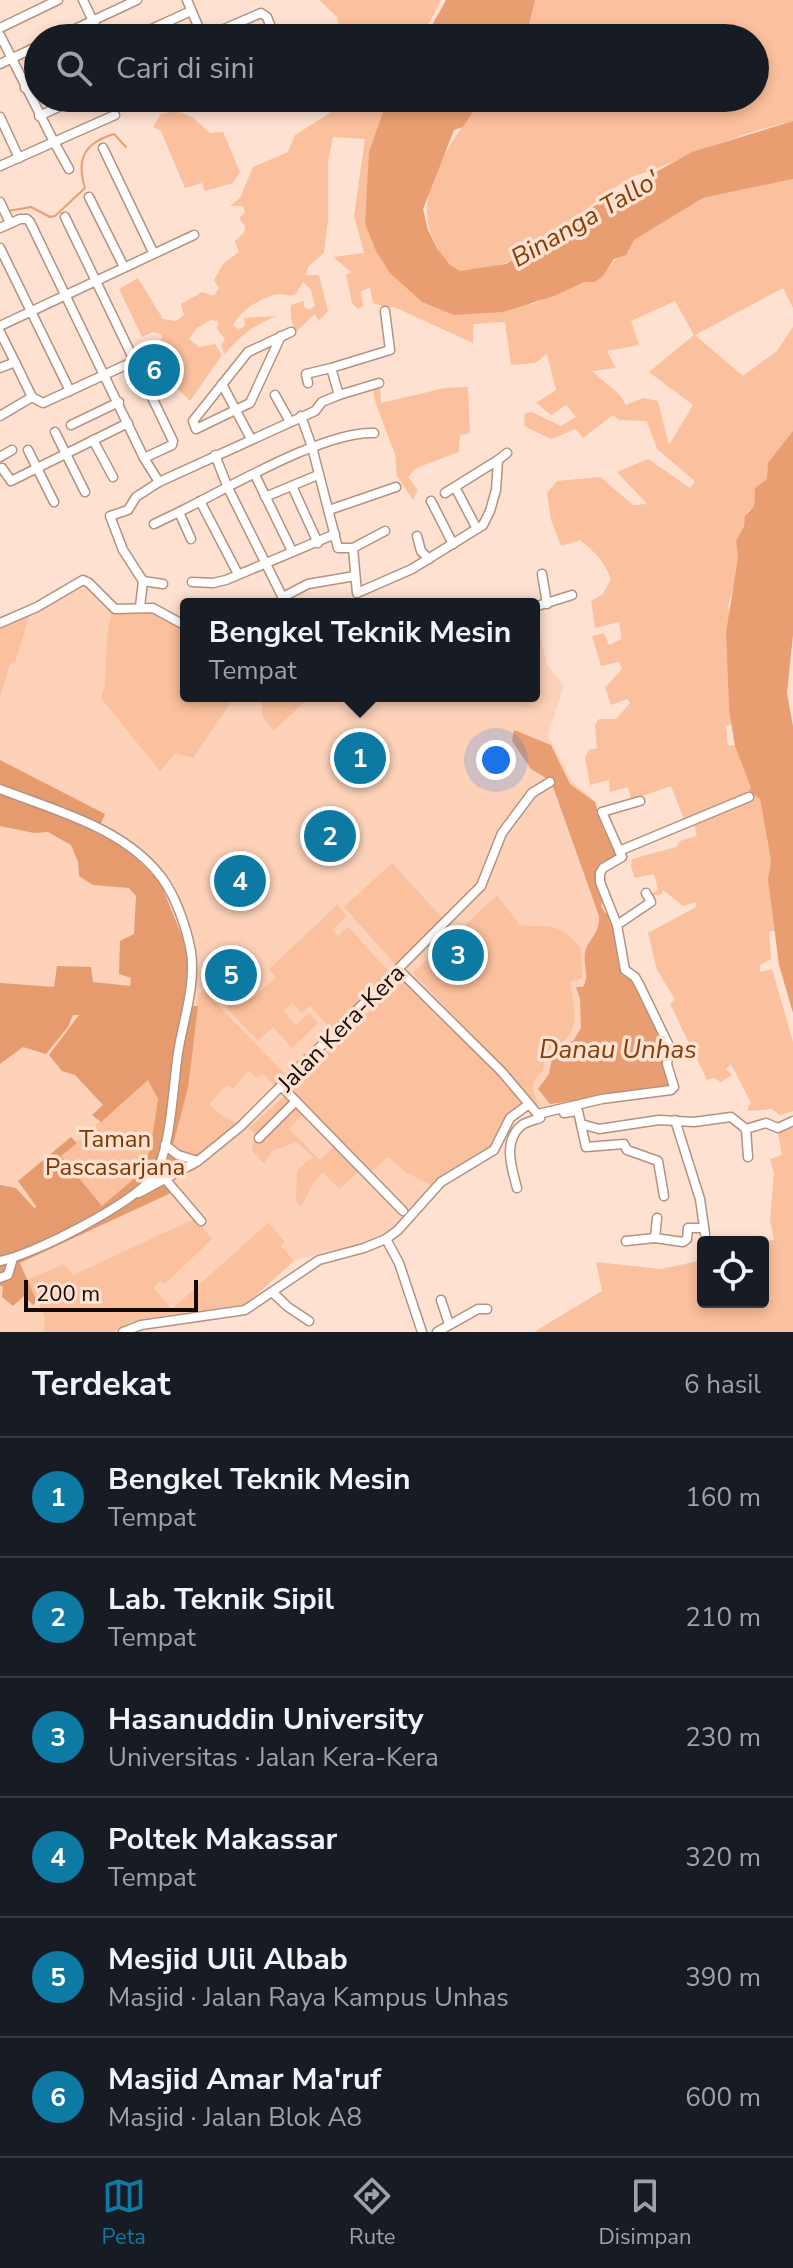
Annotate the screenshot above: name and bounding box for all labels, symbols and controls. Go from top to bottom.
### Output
search box [24,24,769,112]
icon: search [52,46,96,90]
text: Cari di sini [116,48,255,89]
water label: Binanga Tallo' [505,162,666,276]
pin: 6 [128,340,180,400]
popup [180,598,540,702]
text: Bengkel Teknik Mesin [209,612,511,653]
text: Tempat [209,653,297,688]
pin: 1 [334,728,386,788]
your location [476,740,516,780]
pin: 2 [304,806,356,866]
pin: 4 [214,851,266,911]
pin: 3 [432,925,484,985]
pin: 5 [205,945,257,1005]
street label: Jalan Kera-Kera [270,957,412,1099]
water label: Danau Unhas [539,1032,697,1067]
park label: Taman Pascasarjana [45,1123,185,1183]
map controls [697,1236,769,1308]
button: locate [697,1236,769,1308]
scale bar [24,1276,198,1312]
text: 200 m [36,1279,100,1309]
text: Terdekat [32,1361,170,1407]
text: 6 hasil [684,1367,761,1402]
text: Bengkel Teknik Mesin [108,1459,410,1500]
text: 1 [50,1480,66,1515]
text: 160 m [685,1480,761,1515]
text: Tempat [108,1500,196,1535]
text: Lab. Teknik Sipil [108,1579,334,1620]
text: 2 [50,1600,66,1635]
text: 210 m [685,1600,761,1635]
text: Tempat [108,1620,196,1655]
text: Hasanuddin University [108,1699,423,1740]
text: 3 [50,1720,66,1755]
text: 230 m [685,1720,761,1755]
text: Universitas · Jalan Kera-Kera [108,1740,439,1775]
text: Poltek Makassar [108,1819,337,1860]
text: 4 [50,1840,66,1875]
text: 320 m [685,1840,761,1875]
text: Tempat [108,1860,196,1895]
text: Mesjid Ulil Albab [108,1939,348,1980]
text: 5 [50,1960,66,1995]
text: 390 m [685,1960,761,1995]
text: Masjid · Jalan Raya Kampus Unhas [108,1980,509,2015]
text: Masjid Amar Ma'ruf [108,2059,381,2100]
text: 6 [50,2080,66,2115]
text: 600 m [685,2080,761,2115]
text: Masjid · Jalan Blok A8 [108,2100,362,2135]
tab: Peta [102,2174,146,2252]
tab: Rute [349,2174,395,2252]
tab: Disimpan [599,2174,691,2252]

